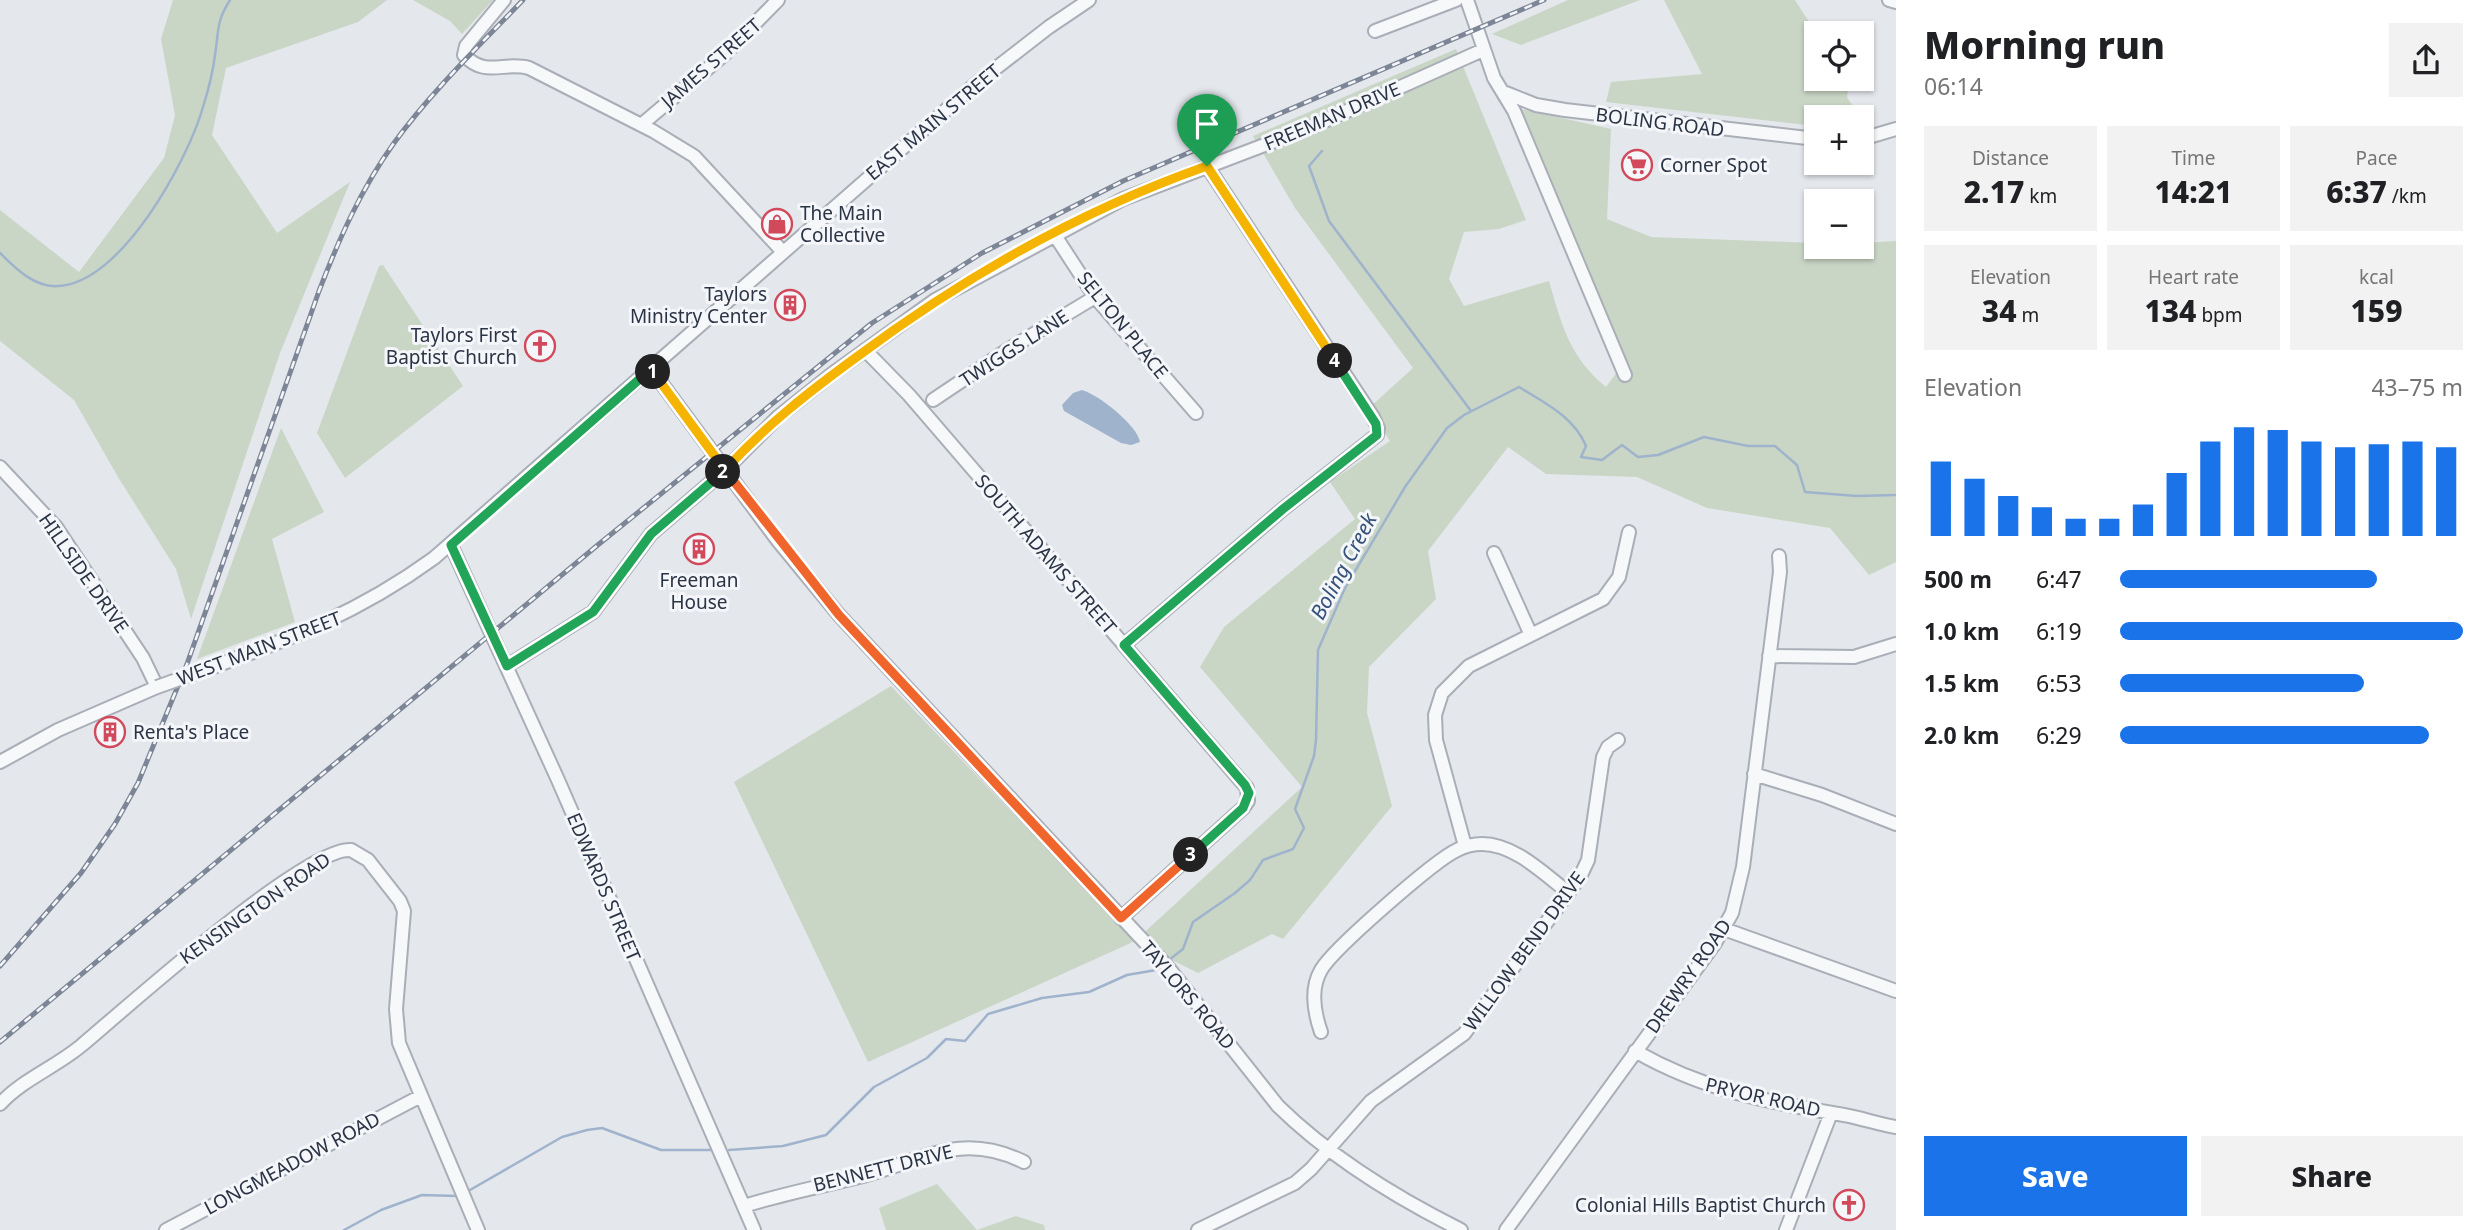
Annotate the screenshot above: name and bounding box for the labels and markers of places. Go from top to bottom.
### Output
pin [1177,94,1237,166]
supermarket icon: Corner Spot [1620,148,1654,182]
place label: Corner Spot [1660,152,1767,178]
place label: The Main Collective [800,200,885,248]
shop icon: The Main Collective [760,207,794,241]
place label: Taylors Ministry Center [630,281,767,329]
building icon: Taylors Ministry Center [773,288,807,322]
place label: Taylors First Baptist Church [386,322,517,370]
church icon: Taylors First Baptist Church [523,329,557,363]
pin: 4 [1318,344,1352,378]
pin: 1 [636,354,670,390]
pin: 2 [706,454,740,490]
building icon: Freeman House [682,532,716,566]
place label: Freeman House [660,567,738,615]
building icon: Renta's Place [93,715,127,749]
place label: Renta's Place [133,719,249,745]
pin: 3 [1174,838,1208,872]
church icon: Colonial Hills Baptist Church [1832,1188,1866,1222]
place label: Colonial Hills Baptist Church [1575,1192,1826,1218]

